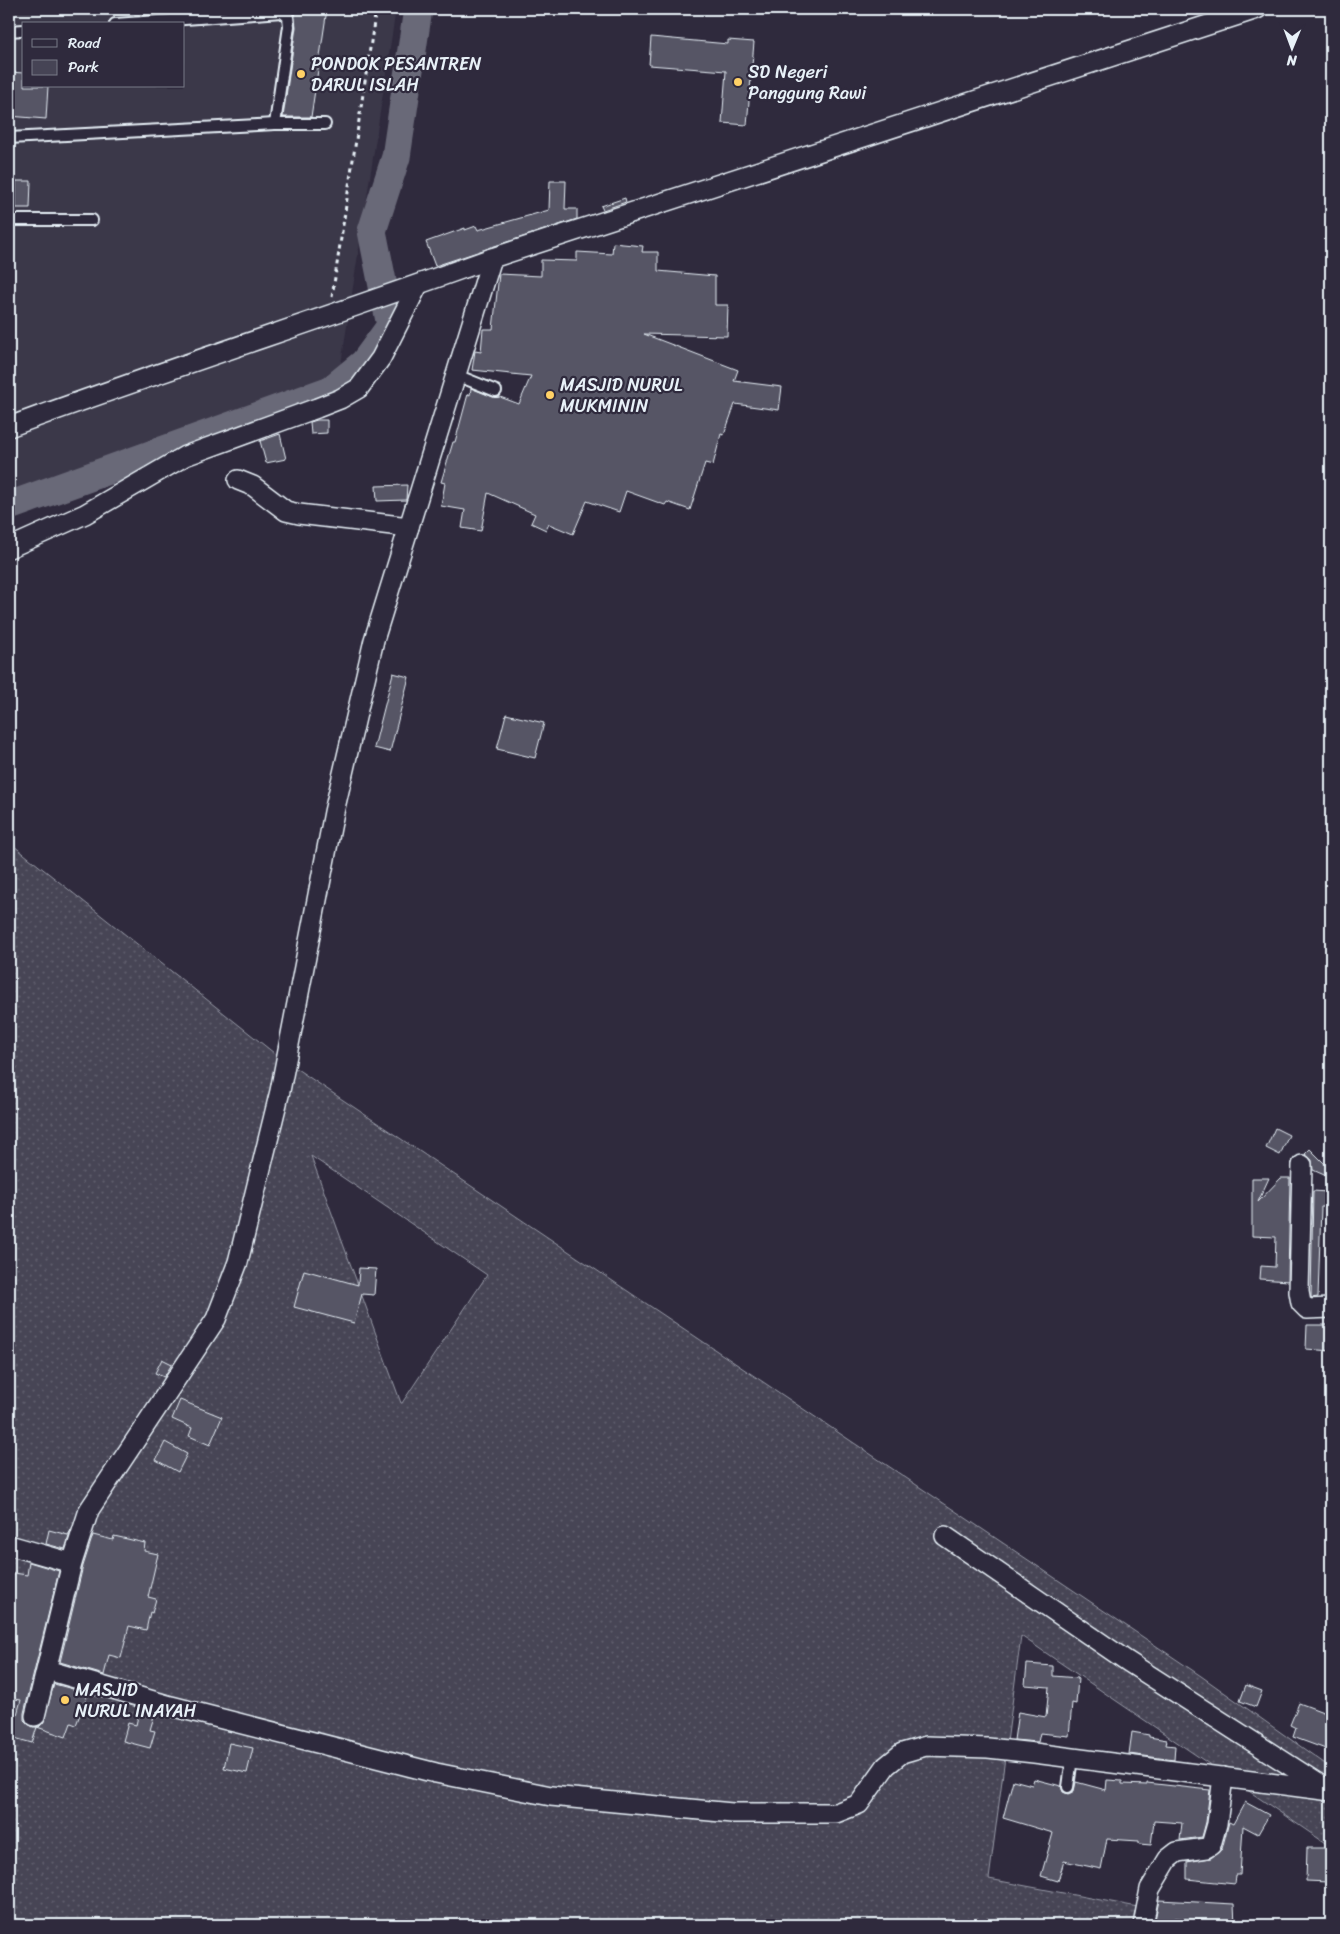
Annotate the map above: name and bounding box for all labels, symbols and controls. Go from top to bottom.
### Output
legend [22,22,185,88]
north arrow [1268,22,1318,72]
text: Road [68,30,101,56]
place label: PONDOK PESANTREN DARUL ISLAH [311,48,482,101]
text: N [1286,48,1298,73]
text: Park [68,54,99,80]
place label: SD Negeri Panggung Rawi [748,56,867,109]
marker: PONDOK PESANTREN DARUL ISLAH [295,68,307,80]
marker: SD Negeri Panggung Rawi [732,76,744,88]
place label: MASJID NURUL MUKMININ [560,369,683,422]
marker: MASJID NURUL MUKMININ [544,389,556,401]
place label: MASJID NURUL INAYAH [75,1674,197,1727]
marker: MASJID NURUL INAYAH [59,1694,71,1706]

